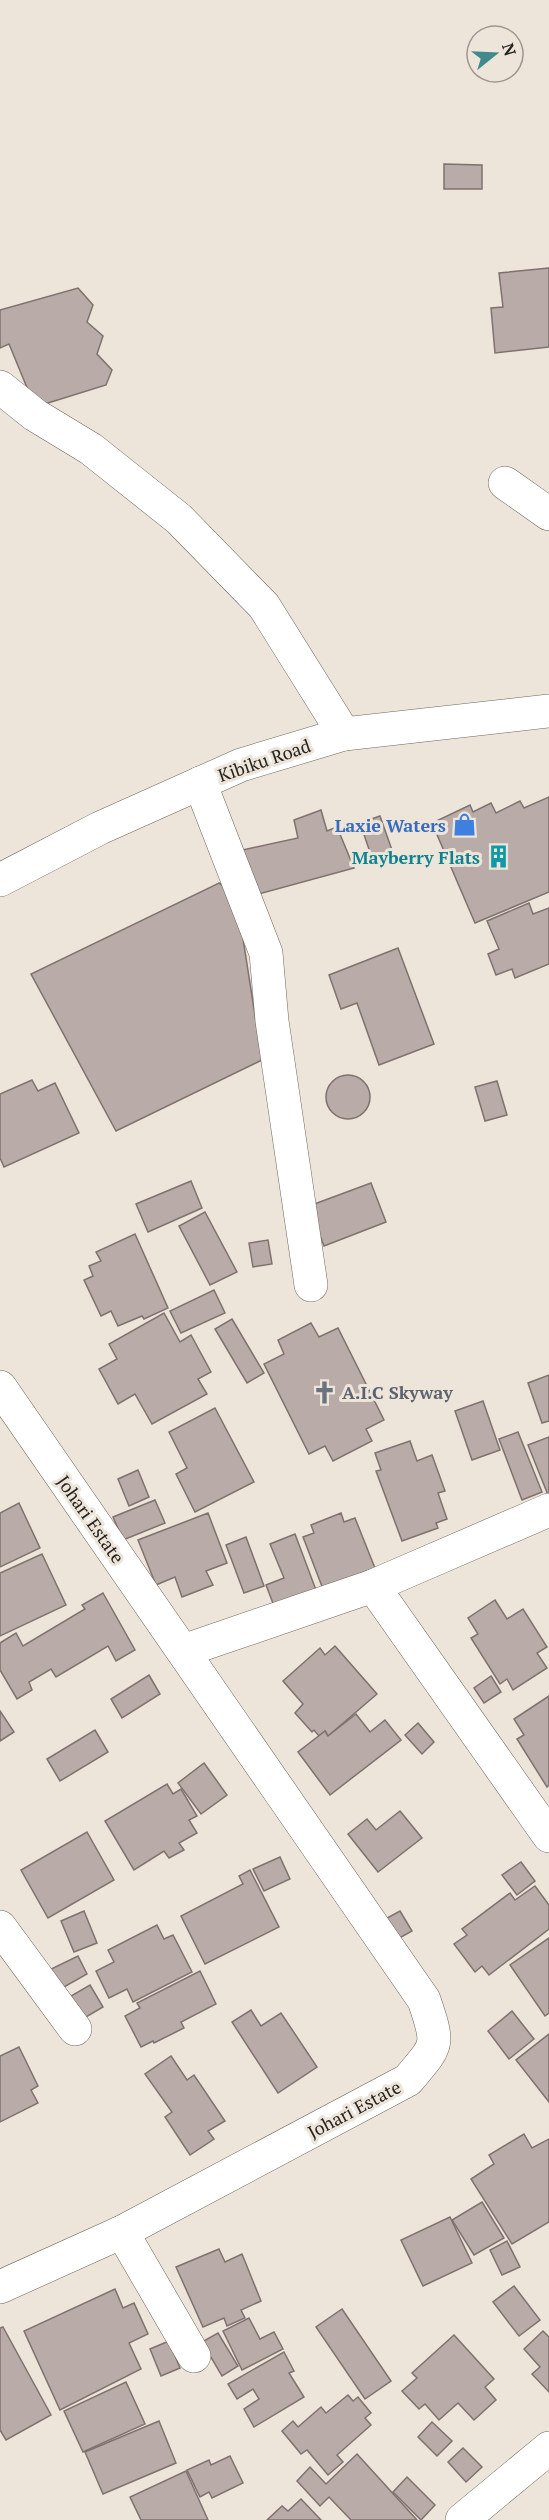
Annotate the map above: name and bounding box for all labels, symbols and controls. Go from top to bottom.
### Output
north arrow [465,24,525,84]
text: N [497,40,522,59]
street label: Kibiku Road [215,733,313,787]
shop icon: Laxie Waters [451,812,477,838]
place label: Laxie Waters [335,813,446,837]
building icon: Mayberry Flats [485,844,511,870]
place label: Mayberry Flats [352,845,480,869]
church icon: A.I.C Skyway [311,1379,337,1405]
place label: A.I.C Skyway [342,1380,453,1404]
street label: Johari Estate [52,1470,130,1568]
street label: Johari Estate [303,2074,405,2144]

